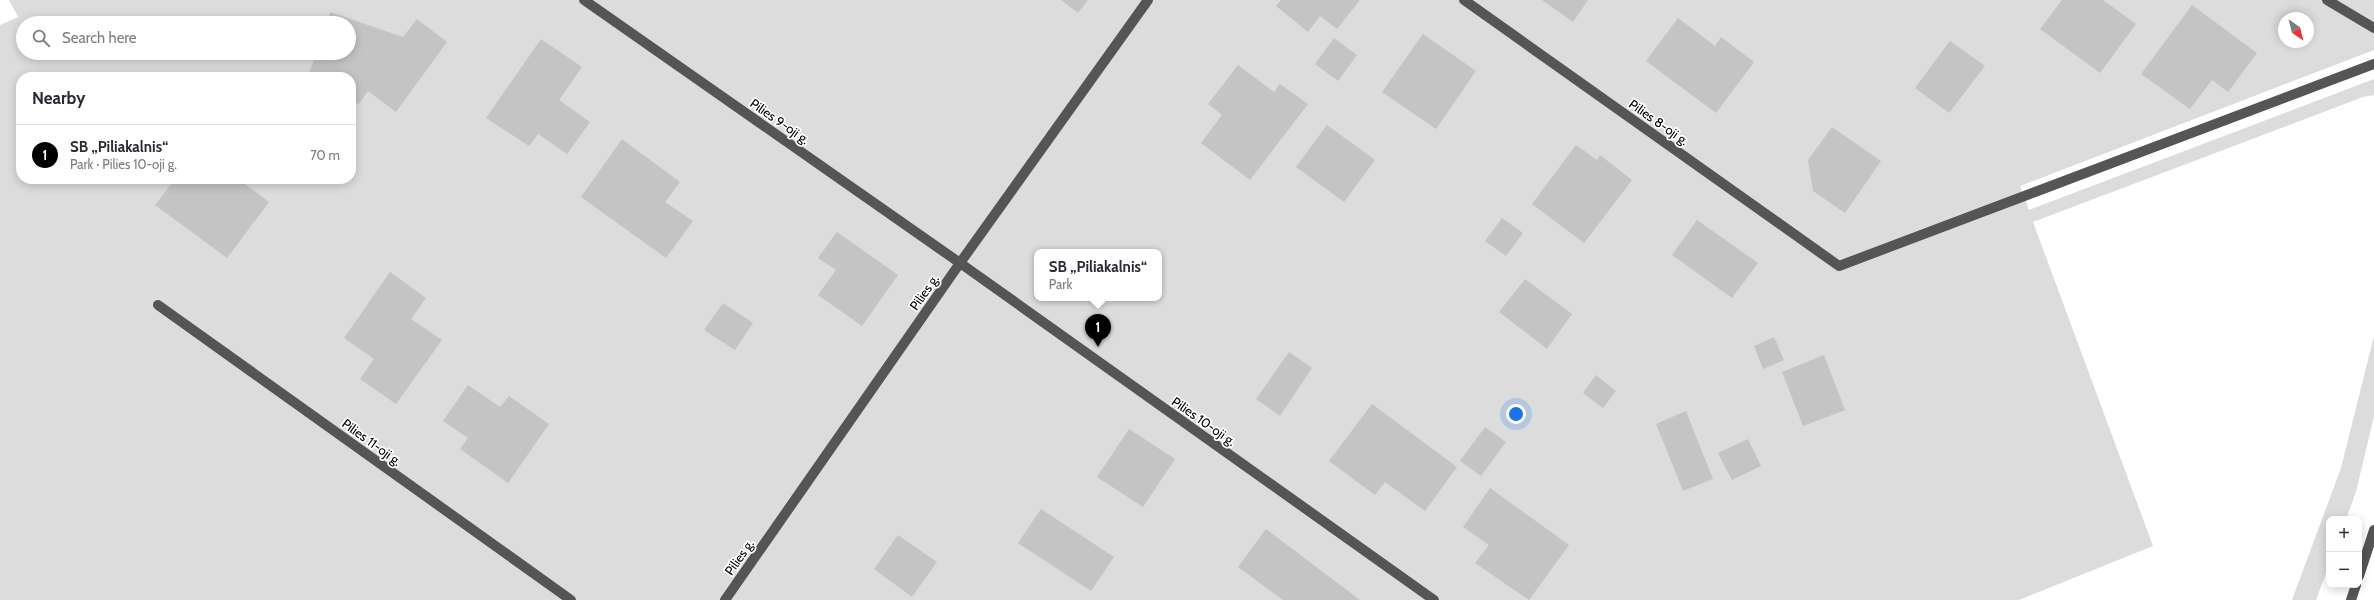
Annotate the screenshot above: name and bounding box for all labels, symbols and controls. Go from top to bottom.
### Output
north arrow [2278,12,2314,48]
search box [16,16,356,60]
icon: search [30,27,52,49]
text: Search here [62,29,137,47]
text: Nearby [32,88,85,108]
street label: Pilies 9-oji g. [747,95,813,148]
street label: Pilies 8-oji g. [1626,96,1692,149]
text: SB „Piliakalnis“ [70,138,168,156]
text: 1 [43,147,47,163]
text: 70 m [310,147,340,163]
text: Park · Pilies 10-oji g. [70,156,177,172]
popup [1034,249,1162,301]
text: SB „Piliakalnis“ [1049,258,1147,276]
street label: Pilies g. [906,271,942,313]
text: Park [1049,276,1072,292]
pin: 1 [1085,314,1111,347]
street label: Pilies 10-oji g. [1168,393,1239,450]
your location [1506,404,1526,424]
street label: Pilies 11-oji g. [339,415,405,470]
map controls [2326,516,2362,588]
button: + [2326,516,2362,552]
street label: Pilies g. [721,536,757,578]
button: − [2326,552,2362,588]

